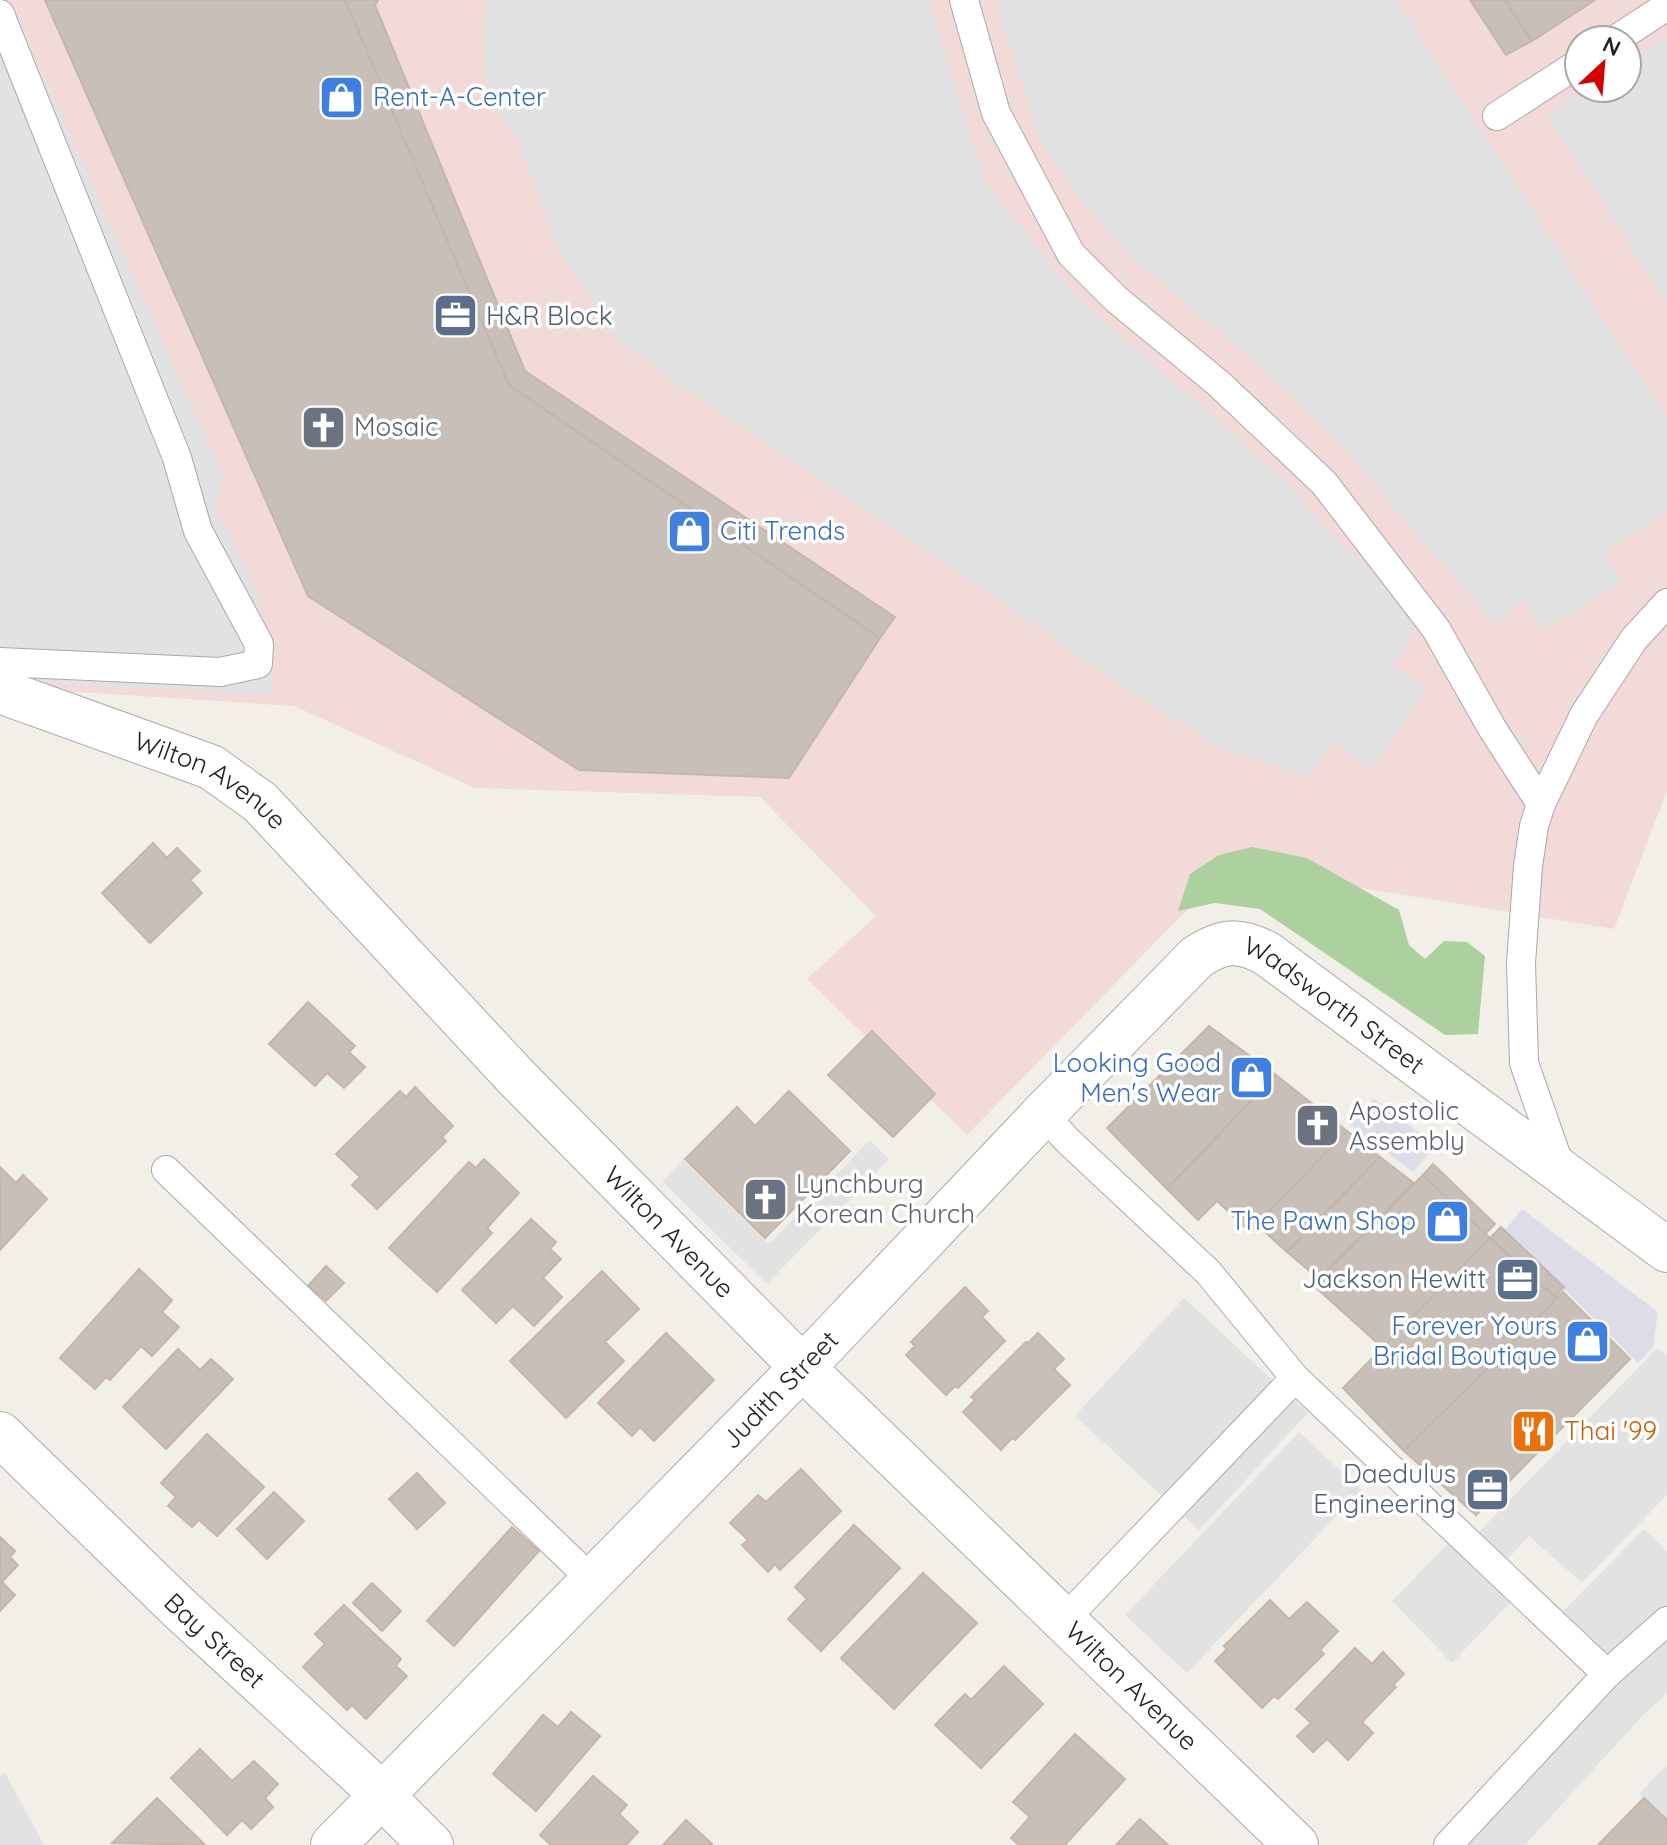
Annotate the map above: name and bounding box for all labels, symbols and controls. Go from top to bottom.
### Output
north arrow [1563,24,1643,104]
text: N [1598,30,1625,62]
shop icon: Rent-A-Center [318,73,366,121]
place label: Rent-A-Center [373,80,546,113]
office icon: H&R Block [431,292,479,340]
place label: H&R Block [486,299,613,332]
church icon: Mosaic [299,403,347,451]
place label: Mosaic [354,410,438,443]
shop icon: Citi Trends [665,507,713,555]
place label: Citi Trends [720,514,845,547]
street label: Wilton Avenue [130,724,294,836]
street label: Wadsworth Street [1239,928,1431,1081]
place label: Looking Good Men's Wear [1053,1046,1221,1109]
shop icon: Looking Good Men's Wear [1228,1054,1276,1102]
place label: Apostolic Assembly [1349,1094,1465,1157]
church icon: Apostolic Assembly [1294,1102,1342,1150]
street label: Wilton Avenue [597,1159,741,1305]
place label: Lynchburg Korean Church [796,1167,975,1230]
church icon: Lynchburg Korean Church [741,1175,789,1223]
shop icon: The Pawn Shop [1423,1197,1471,1245]
place label: The Pawn Shop [1230,1204,1416,1237]
office icon: Jackson Hewitt [1493,1255,1541,1303]
place label: Jackson Hewitt [1302,1262,1486,1295]
place label: Forever Yours Bridal Boutique [1373,1309,1557,1372]
shop icon: Forever Yours Bridal Boutique [1564,1317,1612,1365]
street label: Judith Street [714,1323,845,1456]
restaurant icon: Thai '99 [1509,1407,1557,1455]
place label: Thai '99 [1564,1414,1657,1447]
place label: Daedulus Engineering [1313,1457,1456,1520]
office icon: Daedulus Engineering [1463,1465,1511,1513]
street label: Bay Street [157,1586,272,1695]
street label: Wilton Avenue [1059,1614,1205,1757]

